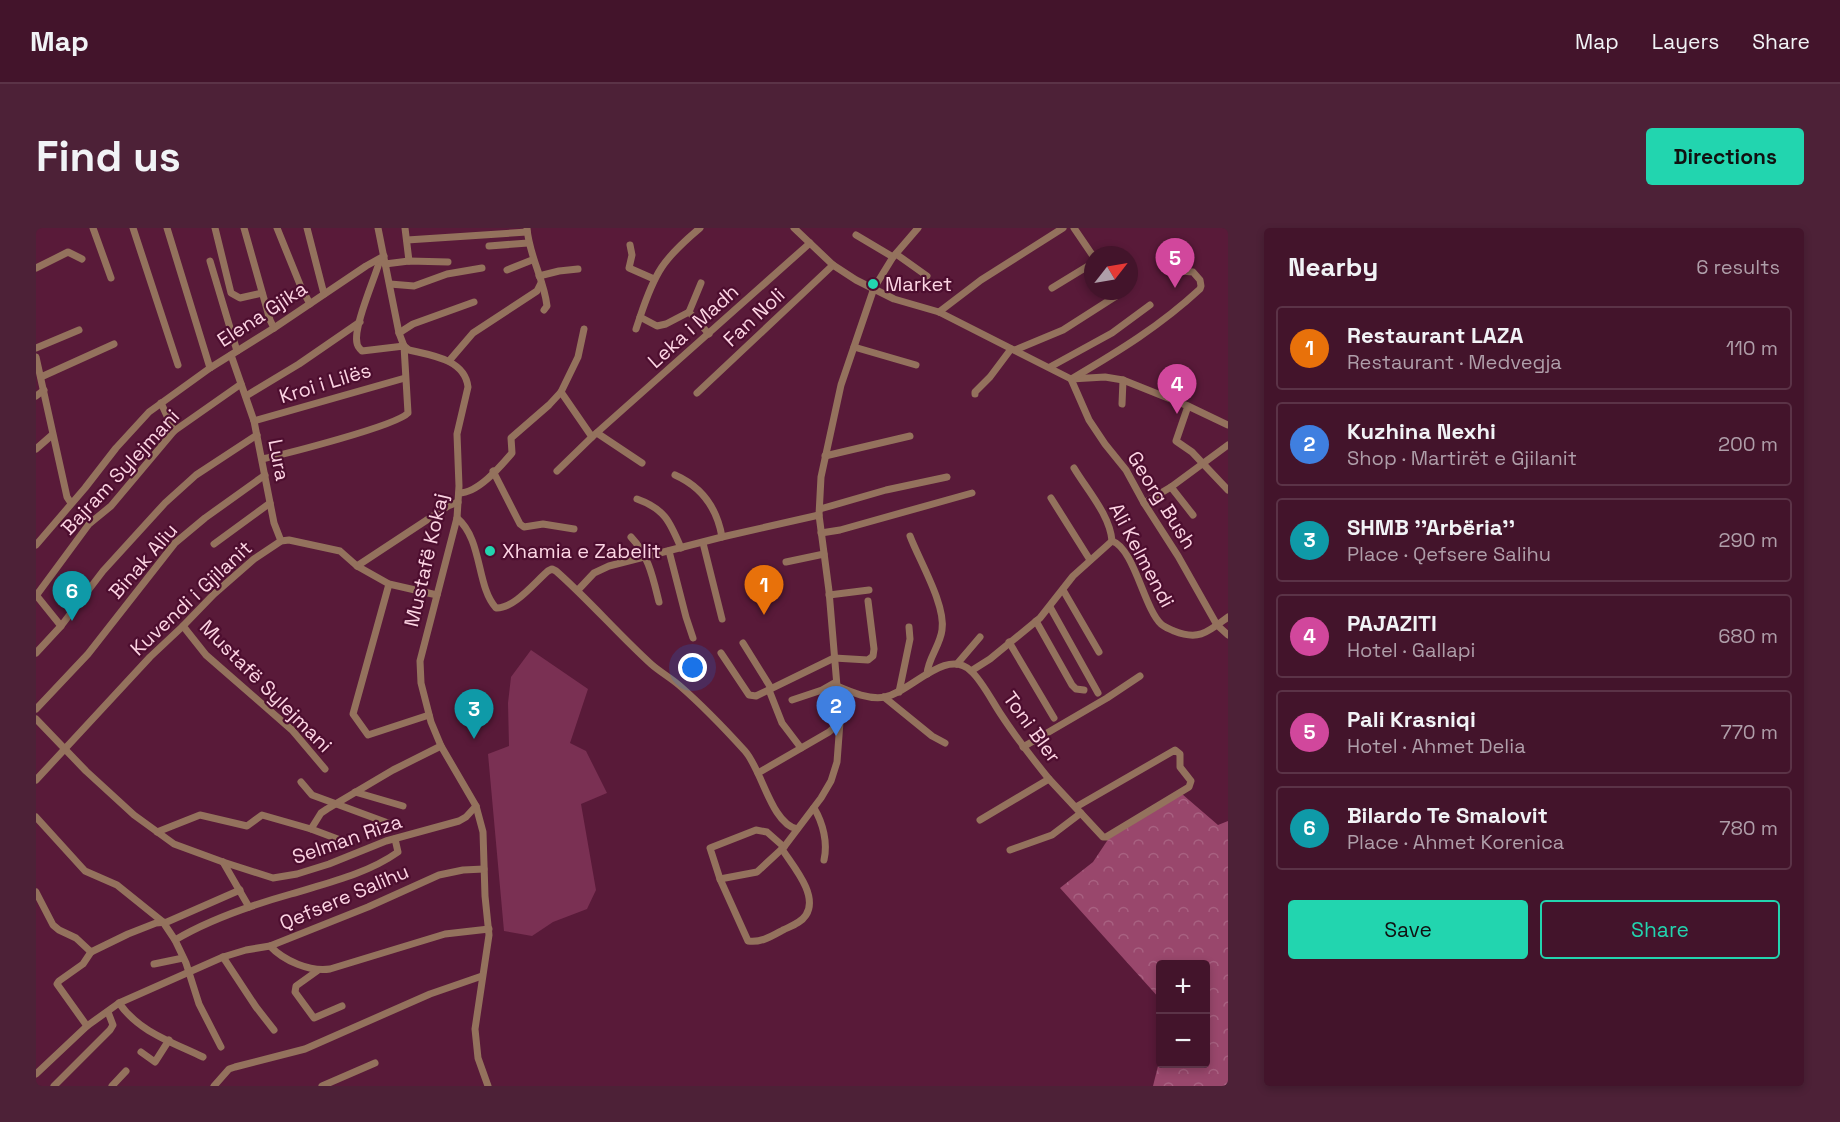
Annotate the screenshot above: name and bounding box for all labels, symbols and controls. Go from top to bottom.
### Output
text: Map [30,23,89,59]
text: Map [1575,28,1619,55]
text: Layers [1652,28,1719,55]
text: Share [1752,28,1810,55]
button: Directions [1646,128,1804,185]
text: Find us [36,130,181,183]
pin: 5 [1156,238,1194,288]
north arrow [1084,246,1138,300]
text: Nearby [1288,250,1378,284]
text: 6 results [1696,254,1780,280]
place label: Market [885,271,952,297]
street label: Elena Gjika [212,275,312,353]
marker: Market [866,277,880,291]
street label: Leka i Madh [642,278,744,374]
street label: Fan Noli [718,282,790,352]
text: Restaurant LAZA [1347,321,1523,349]
text: 1 [1305,335,1314,361]
text: 110 m [1726,335,1778,361]
text: Restaurant · Medvegja [1347,349,1562,375]
street label: Kroi i Lilës [276,357,374,409]
pin: 4 [1158,364,1196,414]
street label: Bajram Sylejmani [55,404,185,540]
text: Kuzhina Nexhi [1347,417,1496,445]
text: 2 [1304,431,1315,457]
text: 200 m [1718,431,1778,457]
street label: Lura [262,437,296,483]
text: Shop · Martirët e Gjilanit [1347,445,1577,471]
street label: Georg Bush [1122,446,1202,554]
street label: Mustafë Kokaj [398,491,454,629]
street label: Ali Kelmendi [1103,498,1181,612]
text: SHMB ''Arbëria'' [1347,513,1515,541]
street label: Binak Aliu [103,518,183,604]
text: 3 [1303,527,1316,553]
text: 290 m [1719,527,1778,553]
street label: Kuvendi i Gjilanit [125,535,257,661]
place label: Xhamia e Zabelit [502,538,661,564]
text: Place · Qefsere Salihu [1347,541,1551,567]
marker: Xhamia e Zabelit [483,544,497,558]
pin: 1 [744,566,784,615]
pin: 6 [52,572,92,621]
text: PAJAZITI [1347,609,1437,637]
street label: Mustafë Sylejmani [194,614,338,758]
text: 4 [1303,623,1316,649]
text: 680 m [1718,623,1778,649]
text: Hotel · Gallapi [1347,637,1475,663]
your location [678,653,707,682]
pin: 2 [816,686,856,736]
street label: Toni Bler [997,686,1067,768]
pin: 3 [454,690,494,739]
text: Pali Krasniqi [1347,705,1476,733]
text: 5 [1304,719,1316,745]
text: 770 m [1720,719,1778,745]
text: Hotel · Ahmet Delia [1347,733,1526,759]
text: Bilardo Te Smalovit [1347,801,1548,829]
street label: Selman Riza [289,808,405,870]
text: 6 [1303,815,1316,841]
text: 780 m [1719,815,1778,841]
text: Place · Ahmet Korenica [1347,829,1564,855]
street label: Qefsere Salihu [275,858,413,936]
button: Save [1288,900,1528,959]
button: Share [1540,900,1780,959]
map controls [1156,960,1210,1068]
button: + [1156,960,1210,1014]
button: − [1156,1014,1210,1068]

